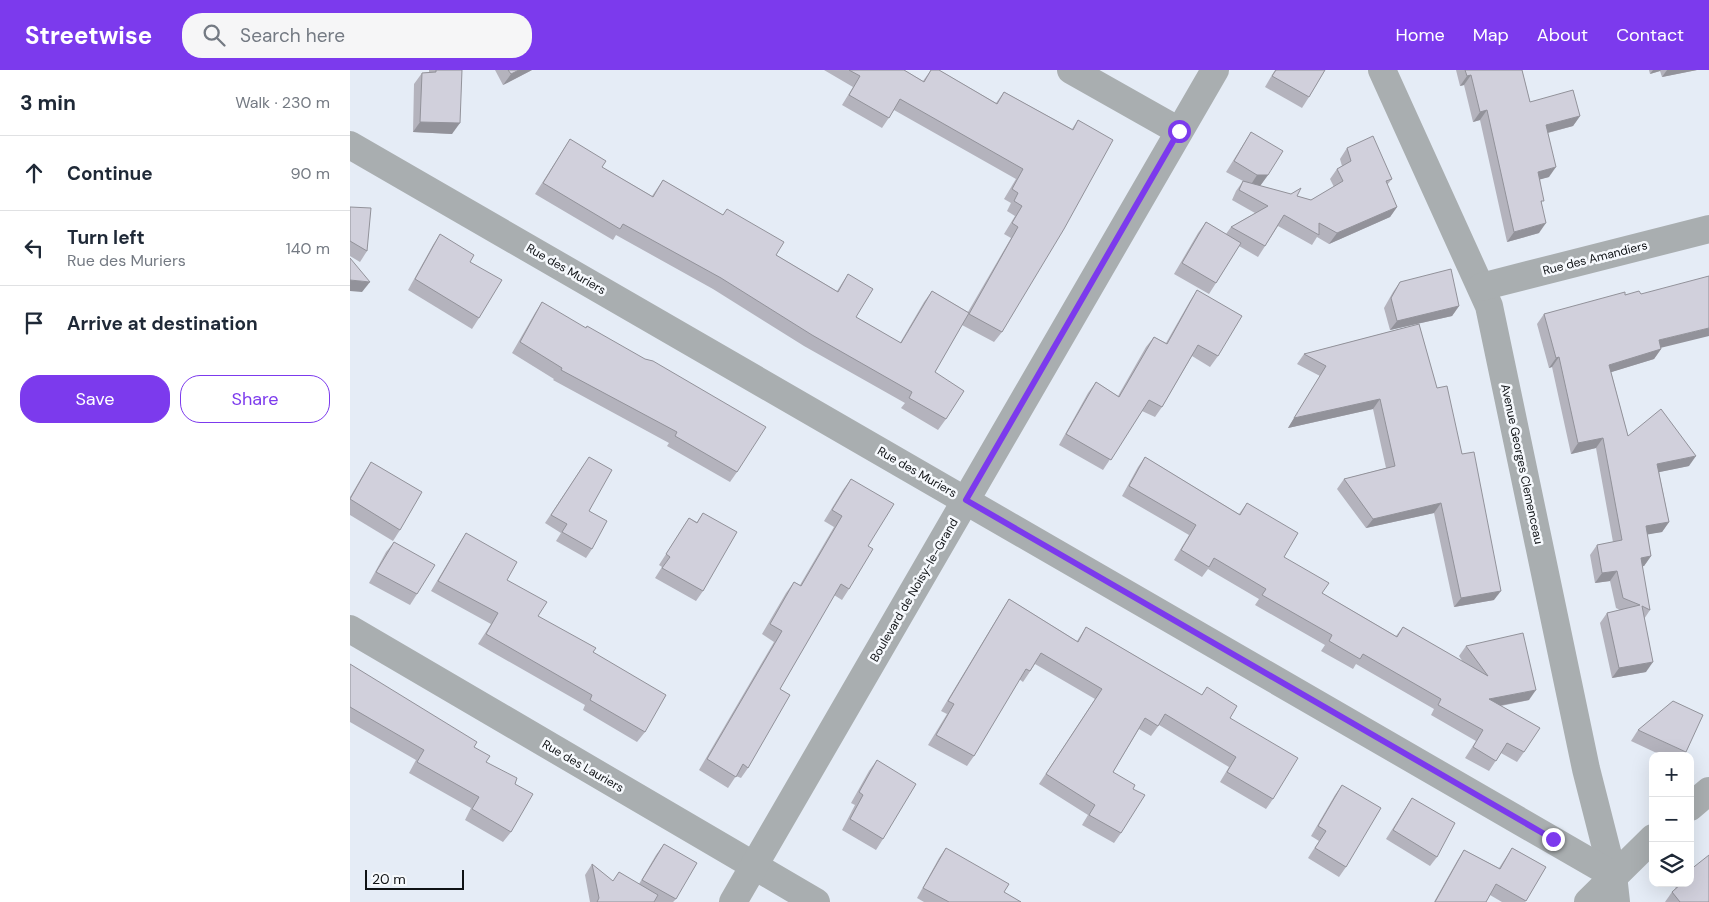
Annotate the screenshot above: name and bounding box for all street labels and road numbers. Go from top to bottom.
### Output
street label: Rue des Amandiers [1541,237,1649,279]
street label: Rue des Muriers [523,240,609,298]
street label: Avenue Georges Clemenceau [1497,382,1547,546]
street label: Rue des Muriers [874,443,960,501]
street label: Boulevard de Noisy-le-Grand [866,515,962,665]
street label: Rue des Lauriers [539,736,627,796]

